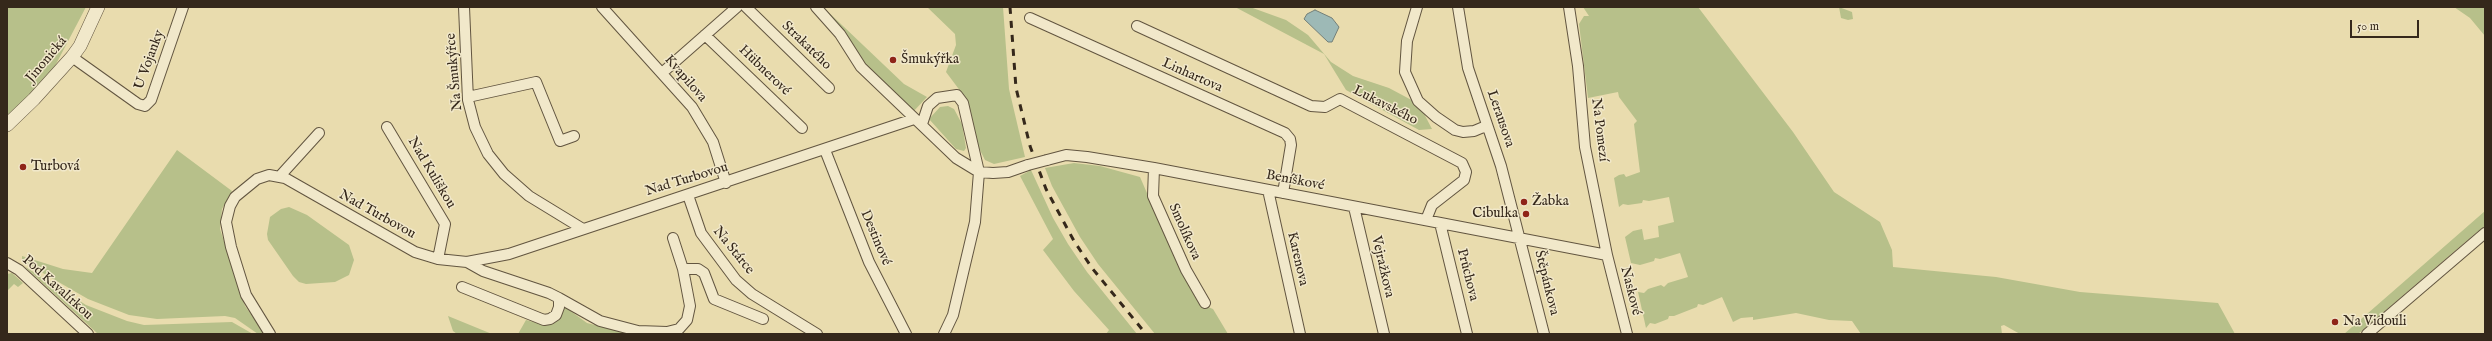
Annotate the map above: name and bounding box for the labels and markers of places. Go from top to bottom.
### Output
place label: Šmukýřka [901,52,959,68]
marker: Šmukýřka [888,55,898,65]
place label: Turbová [31,159,79,175]
marker: Turbová [18,162,28,172]
place label: Žabka [1532,194,1569,210]
marker: Žabka [1519,197,1529,207]
place label: Cibulka [1472,206,1518,222]
marker: Cibulka [1521,209,1531,219]
place label: Na Vidouli [2343,314,2406,330]
marker: Na Vidouli [2330,317,2340,327]

